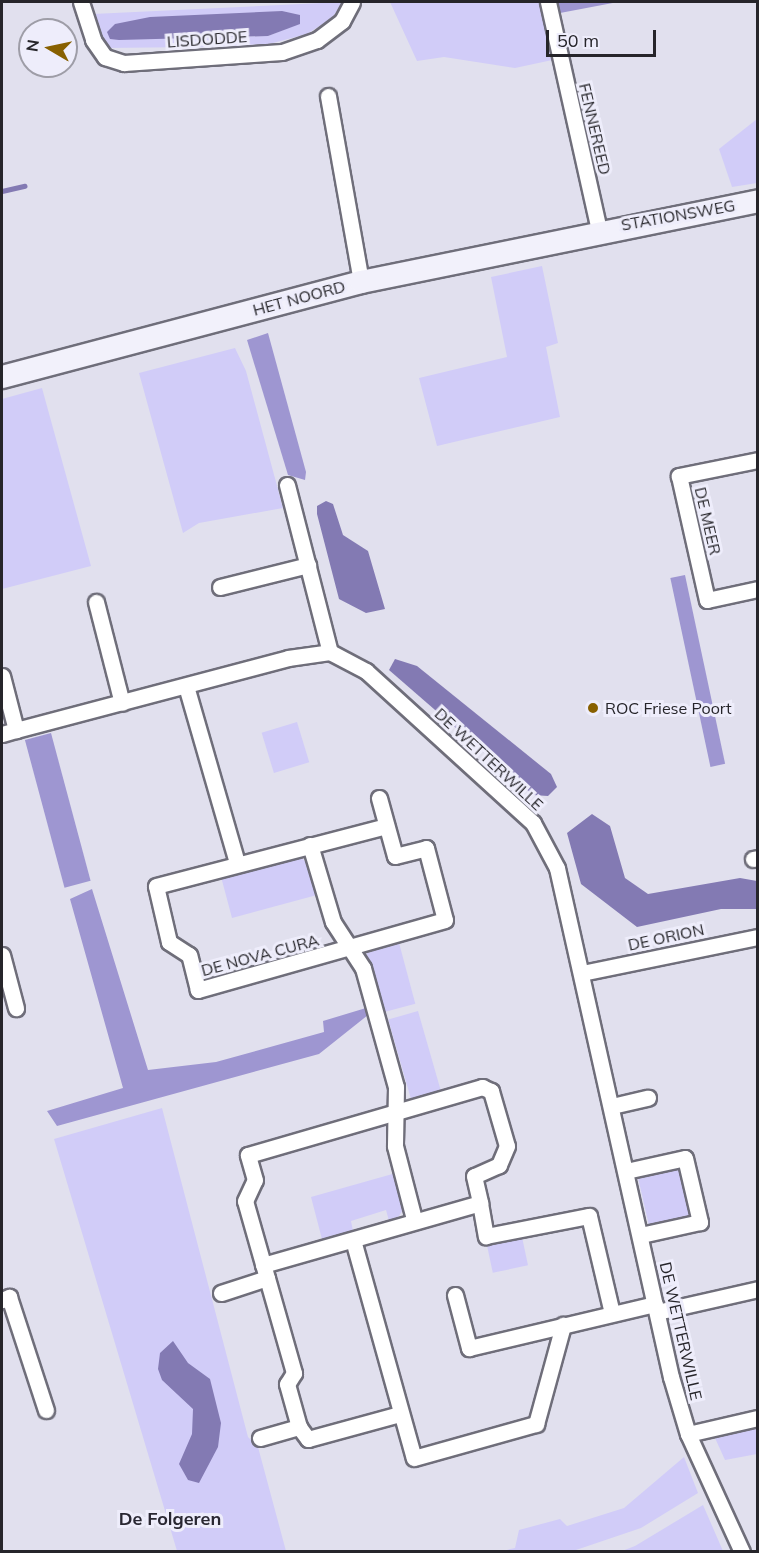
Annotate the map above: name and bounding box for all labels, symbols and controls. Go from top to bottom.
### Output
north arrow [18,18,78,78]
scale bar [549,18,658,56]
street label: LISDODDE [166,27,248,51]
text: 50 m [557,29,599,52]
text: N [21,38,43,53]
street label: FENNEREED [575,81,615,177]
street label: STATIONSWEG [619,196,737,234]
street label: HET NOORD [251,276,347,320]
street label: DE MEER [691,485,725,557]
place label: ROC Friese Poort [605,698,732,718]
marker: ROC Friese Poort [586,701,600,715]
street label: DE WETTERWILLE [431,704,547,814]
street label: DE ORION [626,920,706,954]
street label: DE NOVA CURA [199,930,321,980]
street label: DE WETTERWILLE [656,1260,706,1402]
district label: De Folgeren [119,1508,221,1530]

